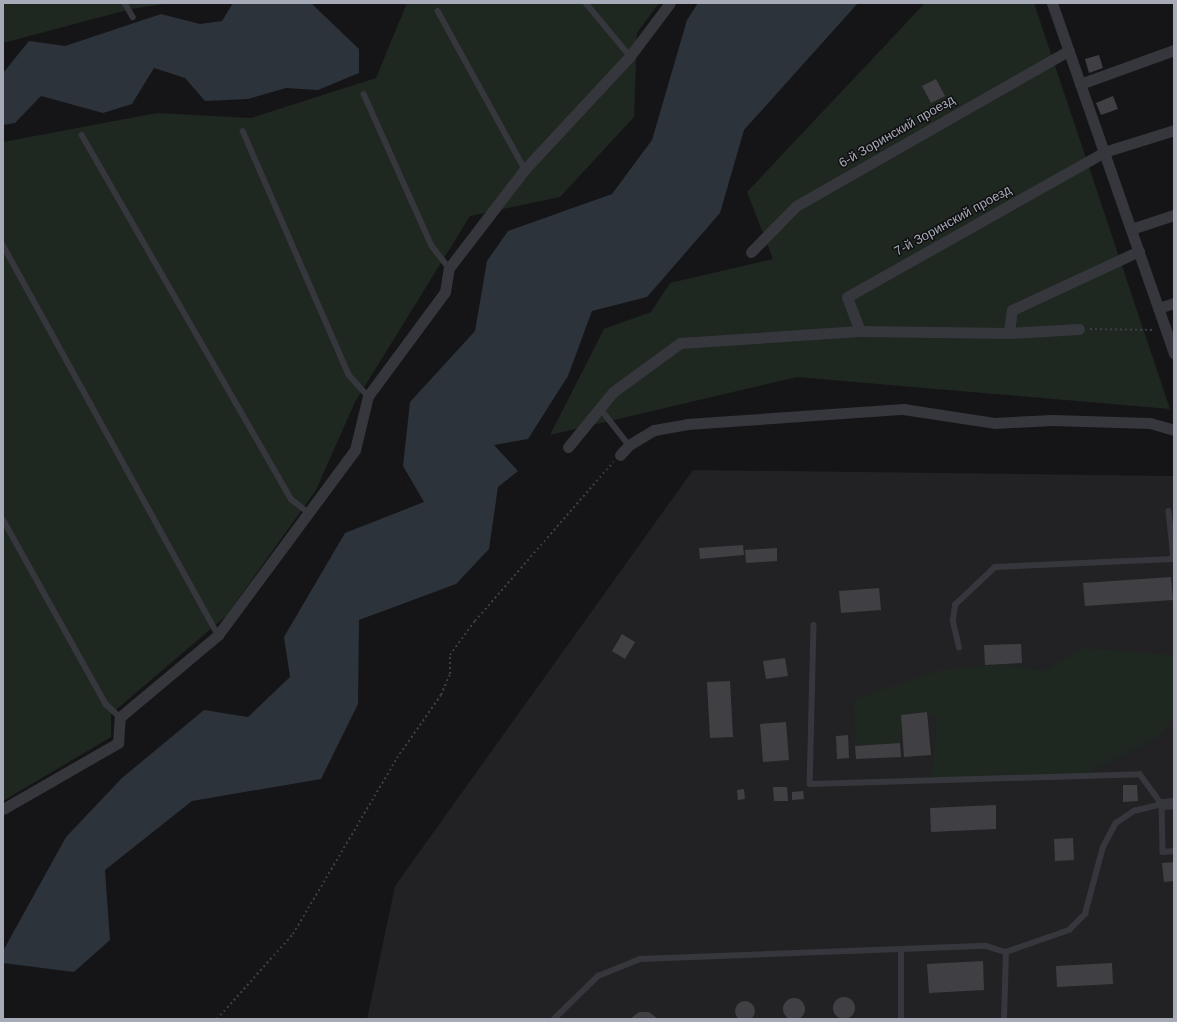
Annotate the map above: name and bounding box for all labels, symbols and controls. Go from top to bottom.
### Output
street label: 6-й Зоринский проезд [836,92,958,172]
street label: 7-й Зоринский проезд [892,182,1014,260]

